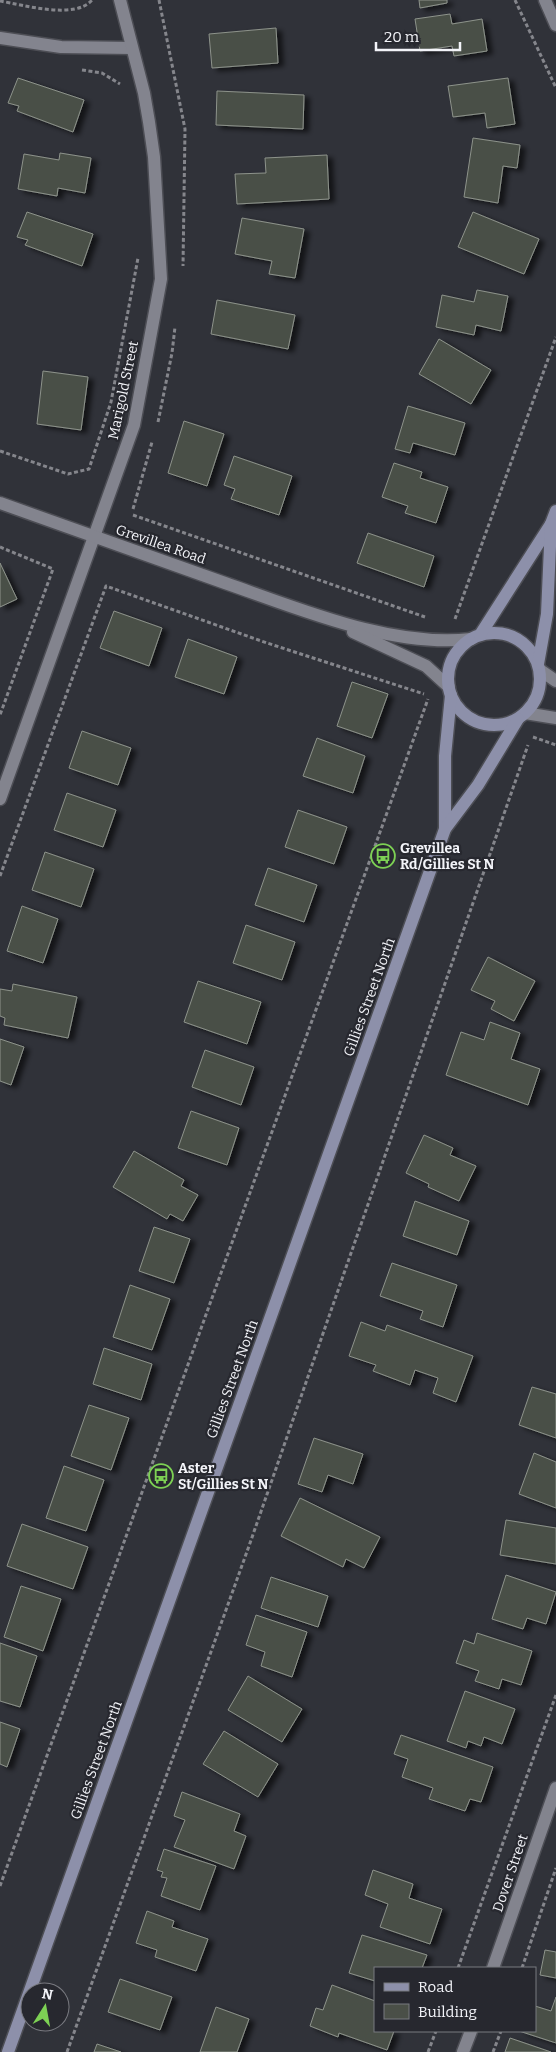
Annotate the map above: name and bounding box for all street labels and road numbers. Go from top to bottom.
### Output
street label: Marigold Street [105,339,142,441]
street label: Grevillea Road [114,521,208,568]
street label: Gillies Street North [340,935,399,1059]
street label: Gillies Street North [203,1317,262,1441]
street label: Gillies Street North [67,1698,126,1822]
street label: Dover Street [489,1832,532,1914]

